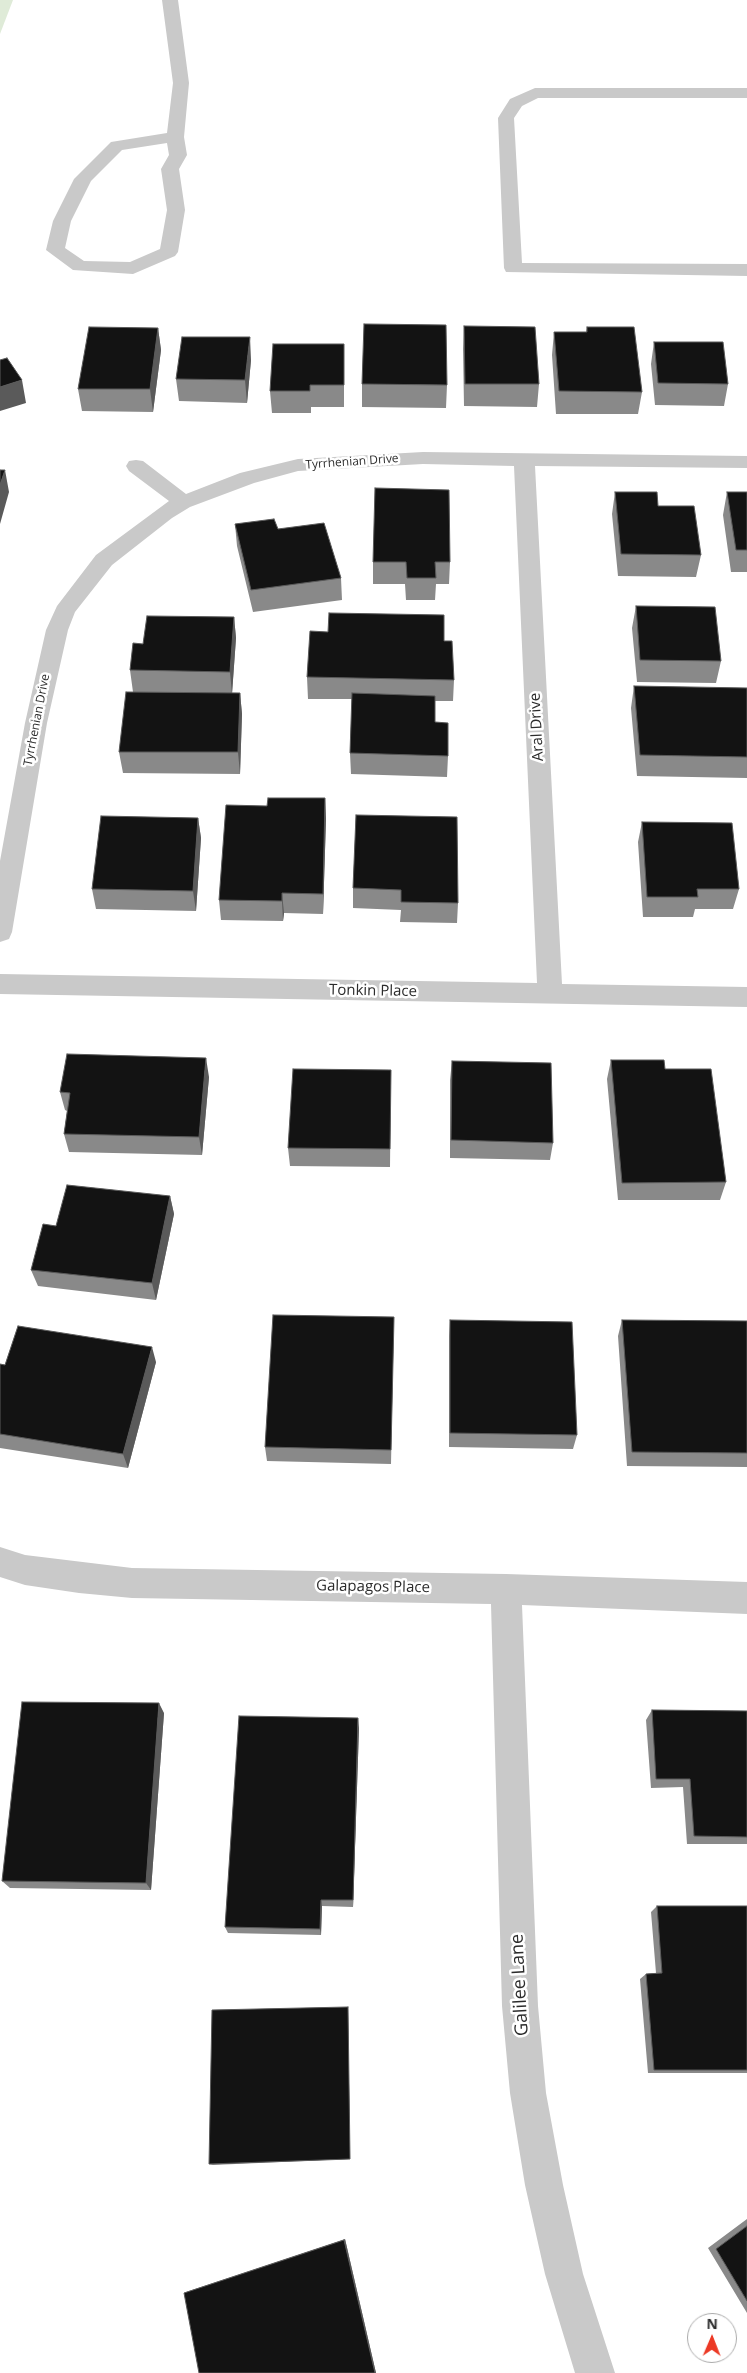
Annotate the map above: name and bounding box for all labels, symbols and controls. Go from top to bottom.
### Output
street label: Tyrrhenian Drive [305,452,399,472]
street label: Tyrrhenian Drive [21,673,53,767]
street label: Aral Drive [526,692,548,762]
street label: Tonkin Place [329,981,417,1001]
street label: Galapagos Place [316,1577,430,1597]
street label: Galilee Lane [507,1933,533,2037]
north arrow [687,2313,737,2363]
text: N [706,2314,718,2333]

